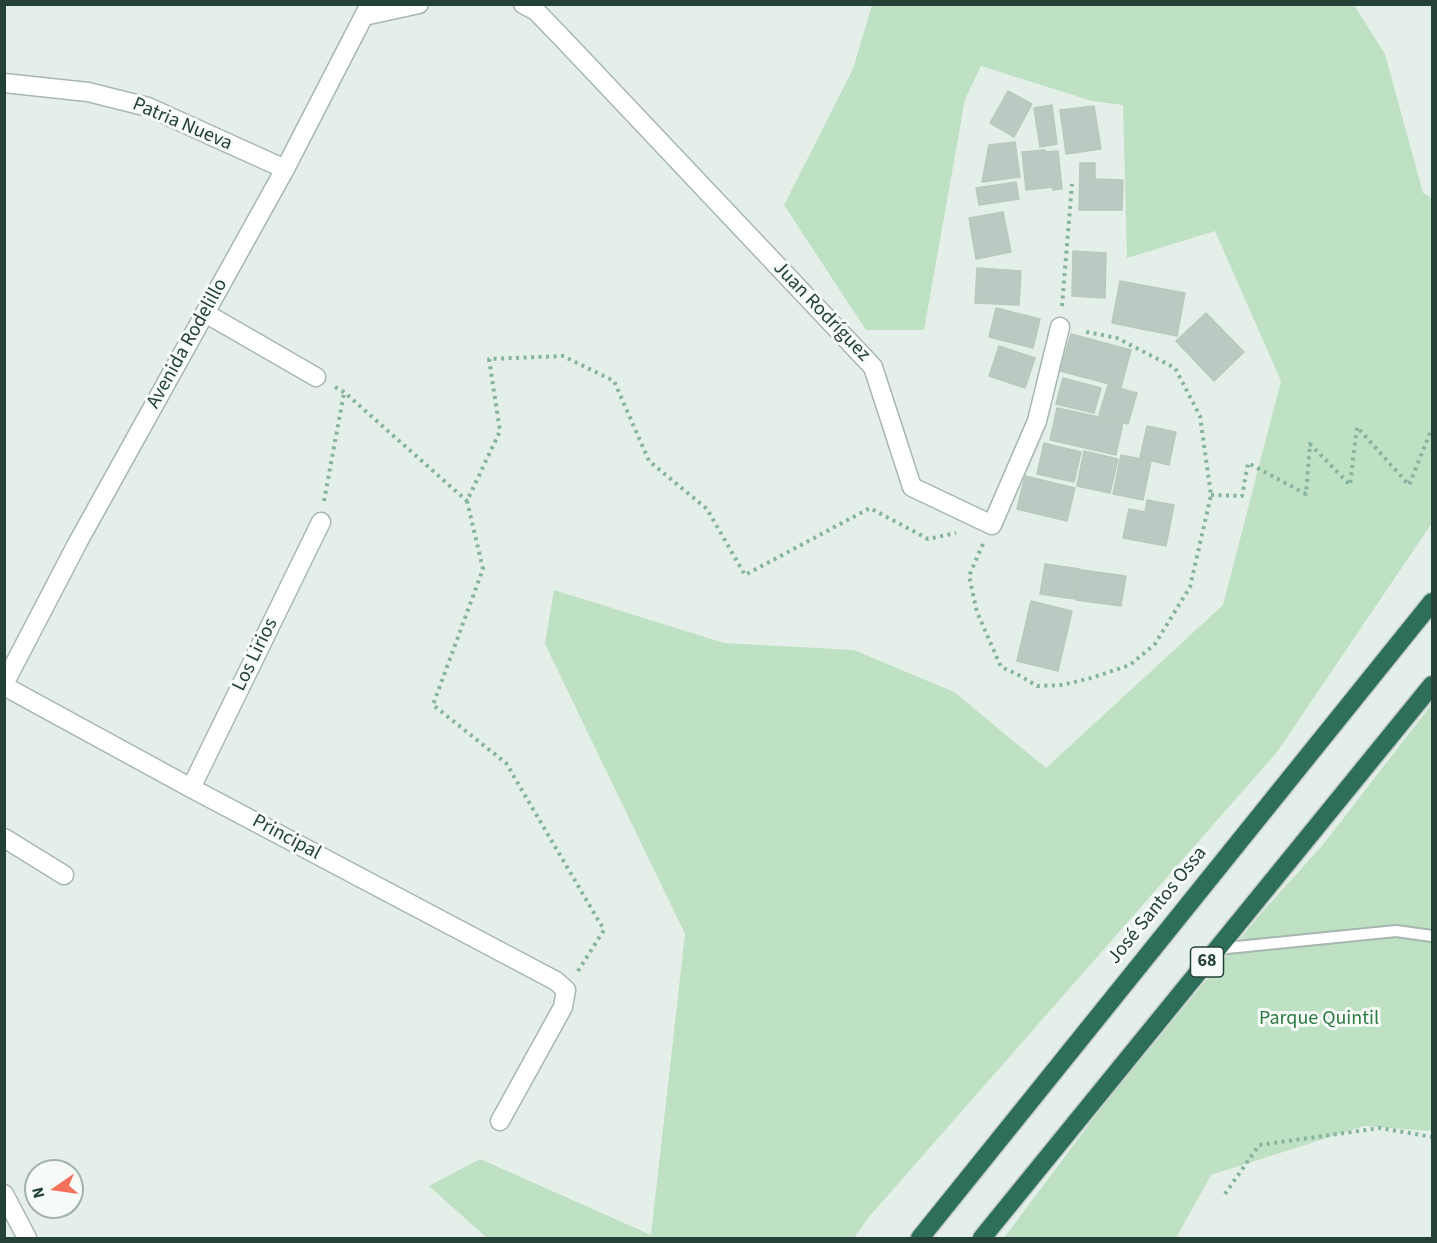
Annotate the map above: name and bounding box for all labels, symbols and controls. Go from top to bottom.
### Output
street label: Patria Nueva [129,93,235,157]
street label: Juan Rodríguez [767,257,875,367]
street label: Avenida Rodelillo [142,275,234,413]
street label: Los Lirios [228,615,284,695]
street label: Principal [248,810,324,866]
street label: José Santos Ossa [1103,842,1213,970]
road number: 68 [1190,947,1224,977]
park label: Parque Quintil [1259,1008,1379,1032]
north arrow [24,1159,84,1219]
text: N [26,1185,50,1200]

